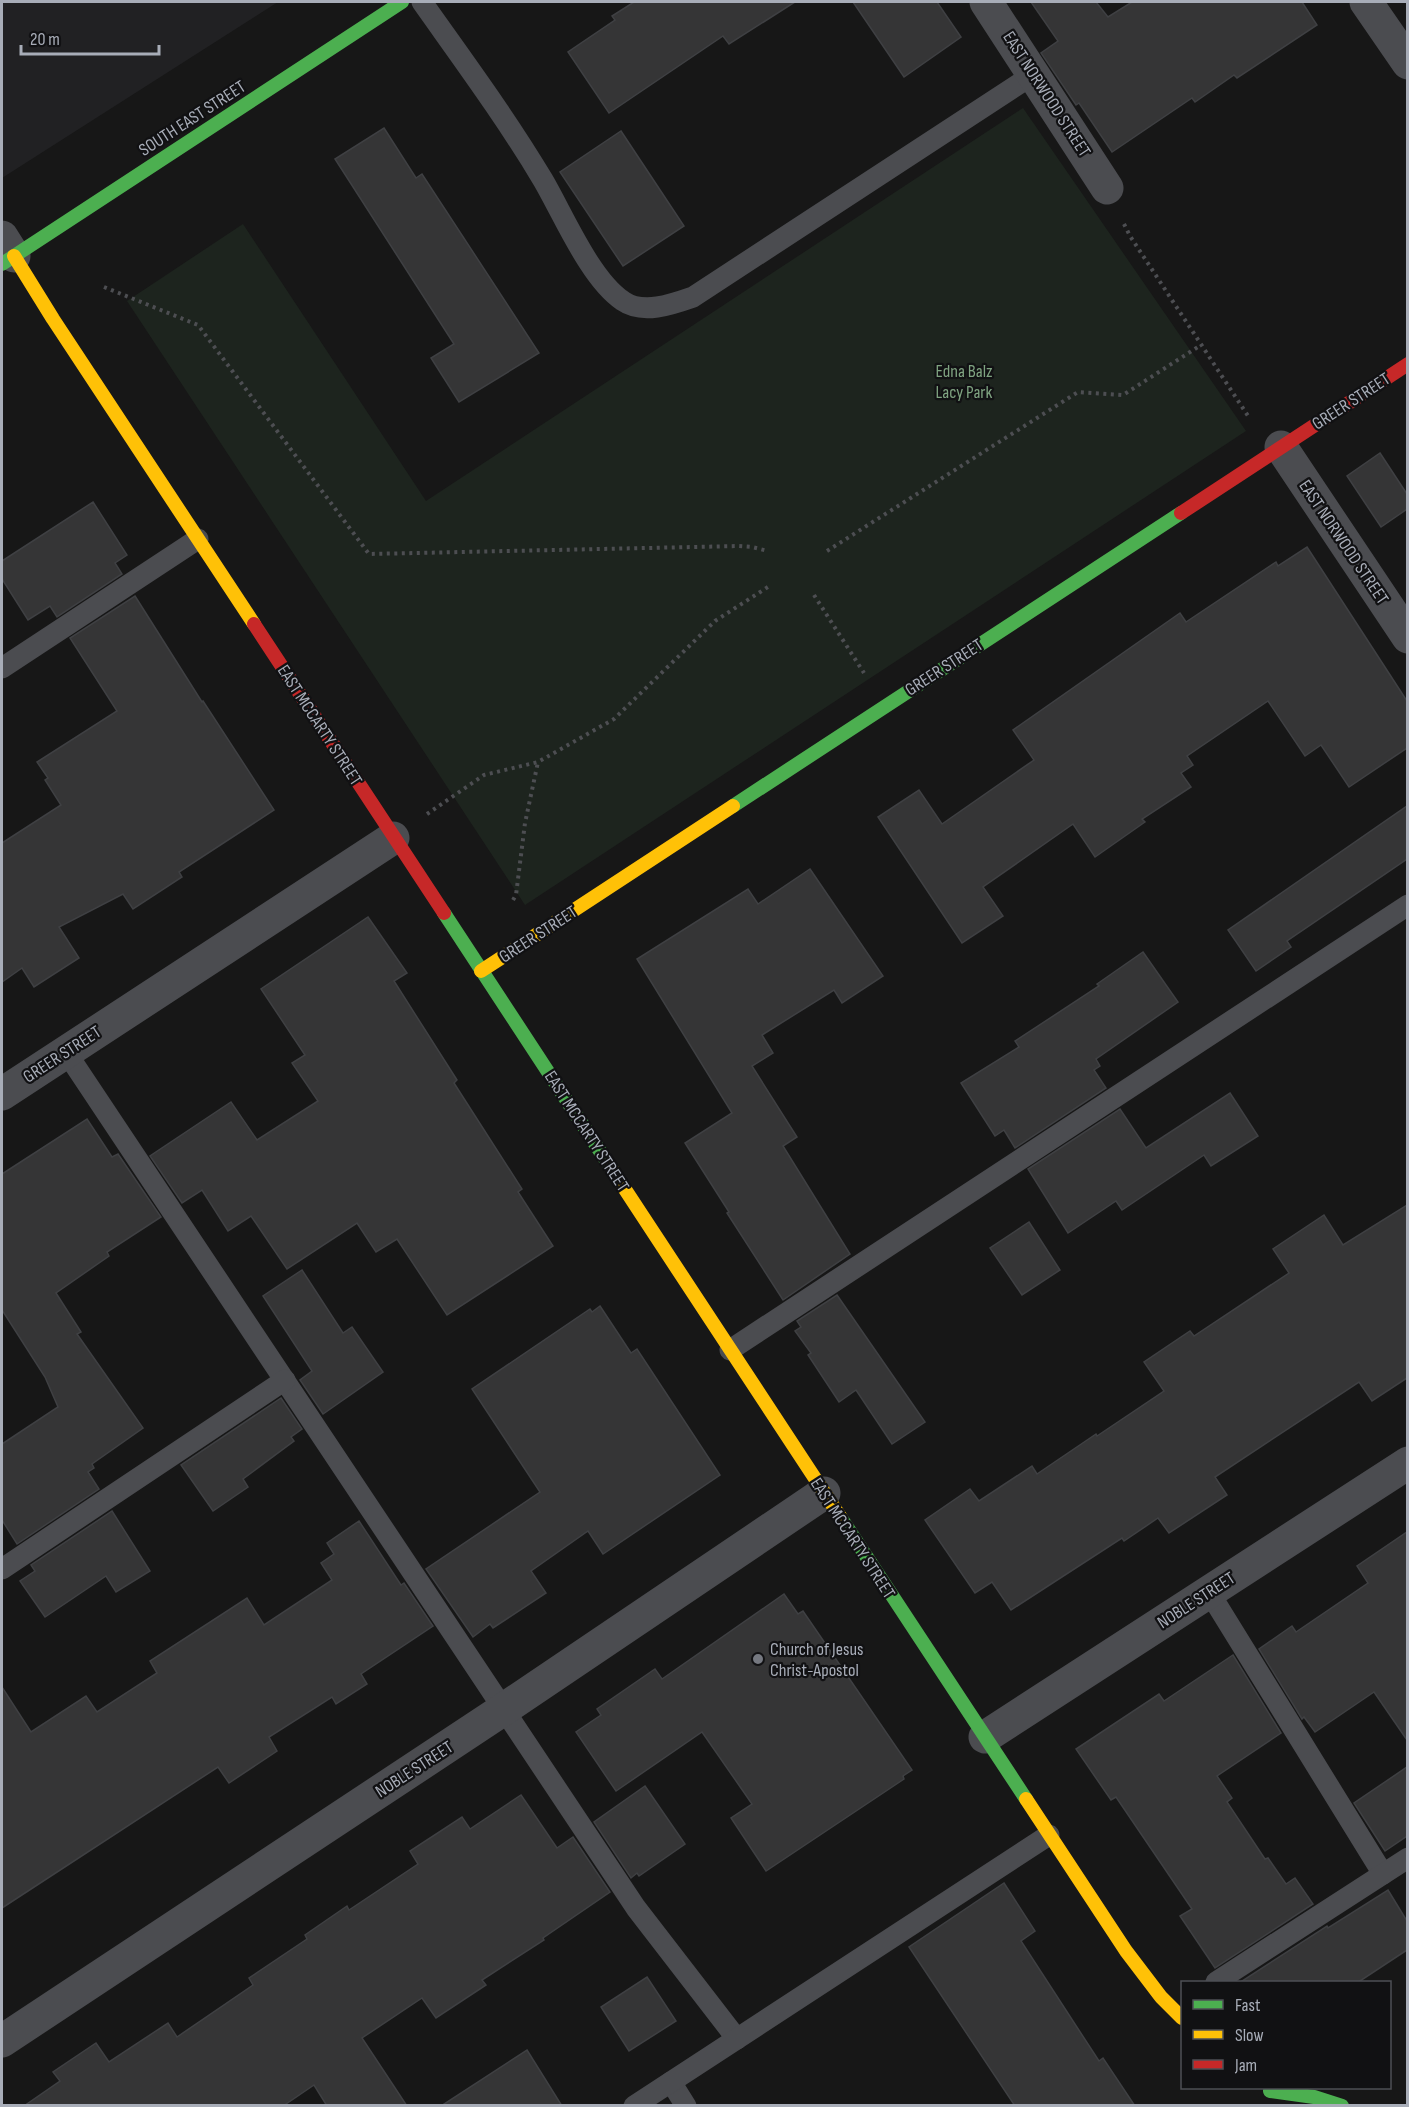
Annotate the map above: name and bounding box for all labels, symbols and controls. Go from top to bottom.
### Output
scale bar [21,18,159,56]
street label: EAST NORWOOD STREET [998,28,1095,161]
text: 20 m [30,29,60,50]
street label: SOUTH EAST STREET [135,76,250,161]
park label: Edna Balz Lacy Park [935,361,993,403]
street label: GREER STREET [1308,368,1394,434]
street label: EAST NORWOOD STREET [1294,476,1393,608]
street label: GREER STREET [901,634,987,700]
street label: EAST MCCARTY STREET [273,661,366,790]
street label: GREER STREET [495,901,581,967]
street label: GREER STREET [19,1021,105,1087]
street label: EAST MCCARTY STREET [540,1067,633,1196]
street label: EAST MCCARTY STREET [806,1474,899,1603]
street label: NOBLE STREET [1154,1568,1239,1633]
place label: Church of Jesus Christ-Apostol [770,1639,863,1681]
marker: Church of Jesus Christ-Apostol [751,1652,765,1666]
street label: NOBLE STREET [372,1737,457,1802]
legend [1181,1981,1391,2089]
text: Fast [1235,1995,1261,2016]
text: Slow [1235,2025,1264,2046]
text: Jam [1234,2055,1257,2076]

